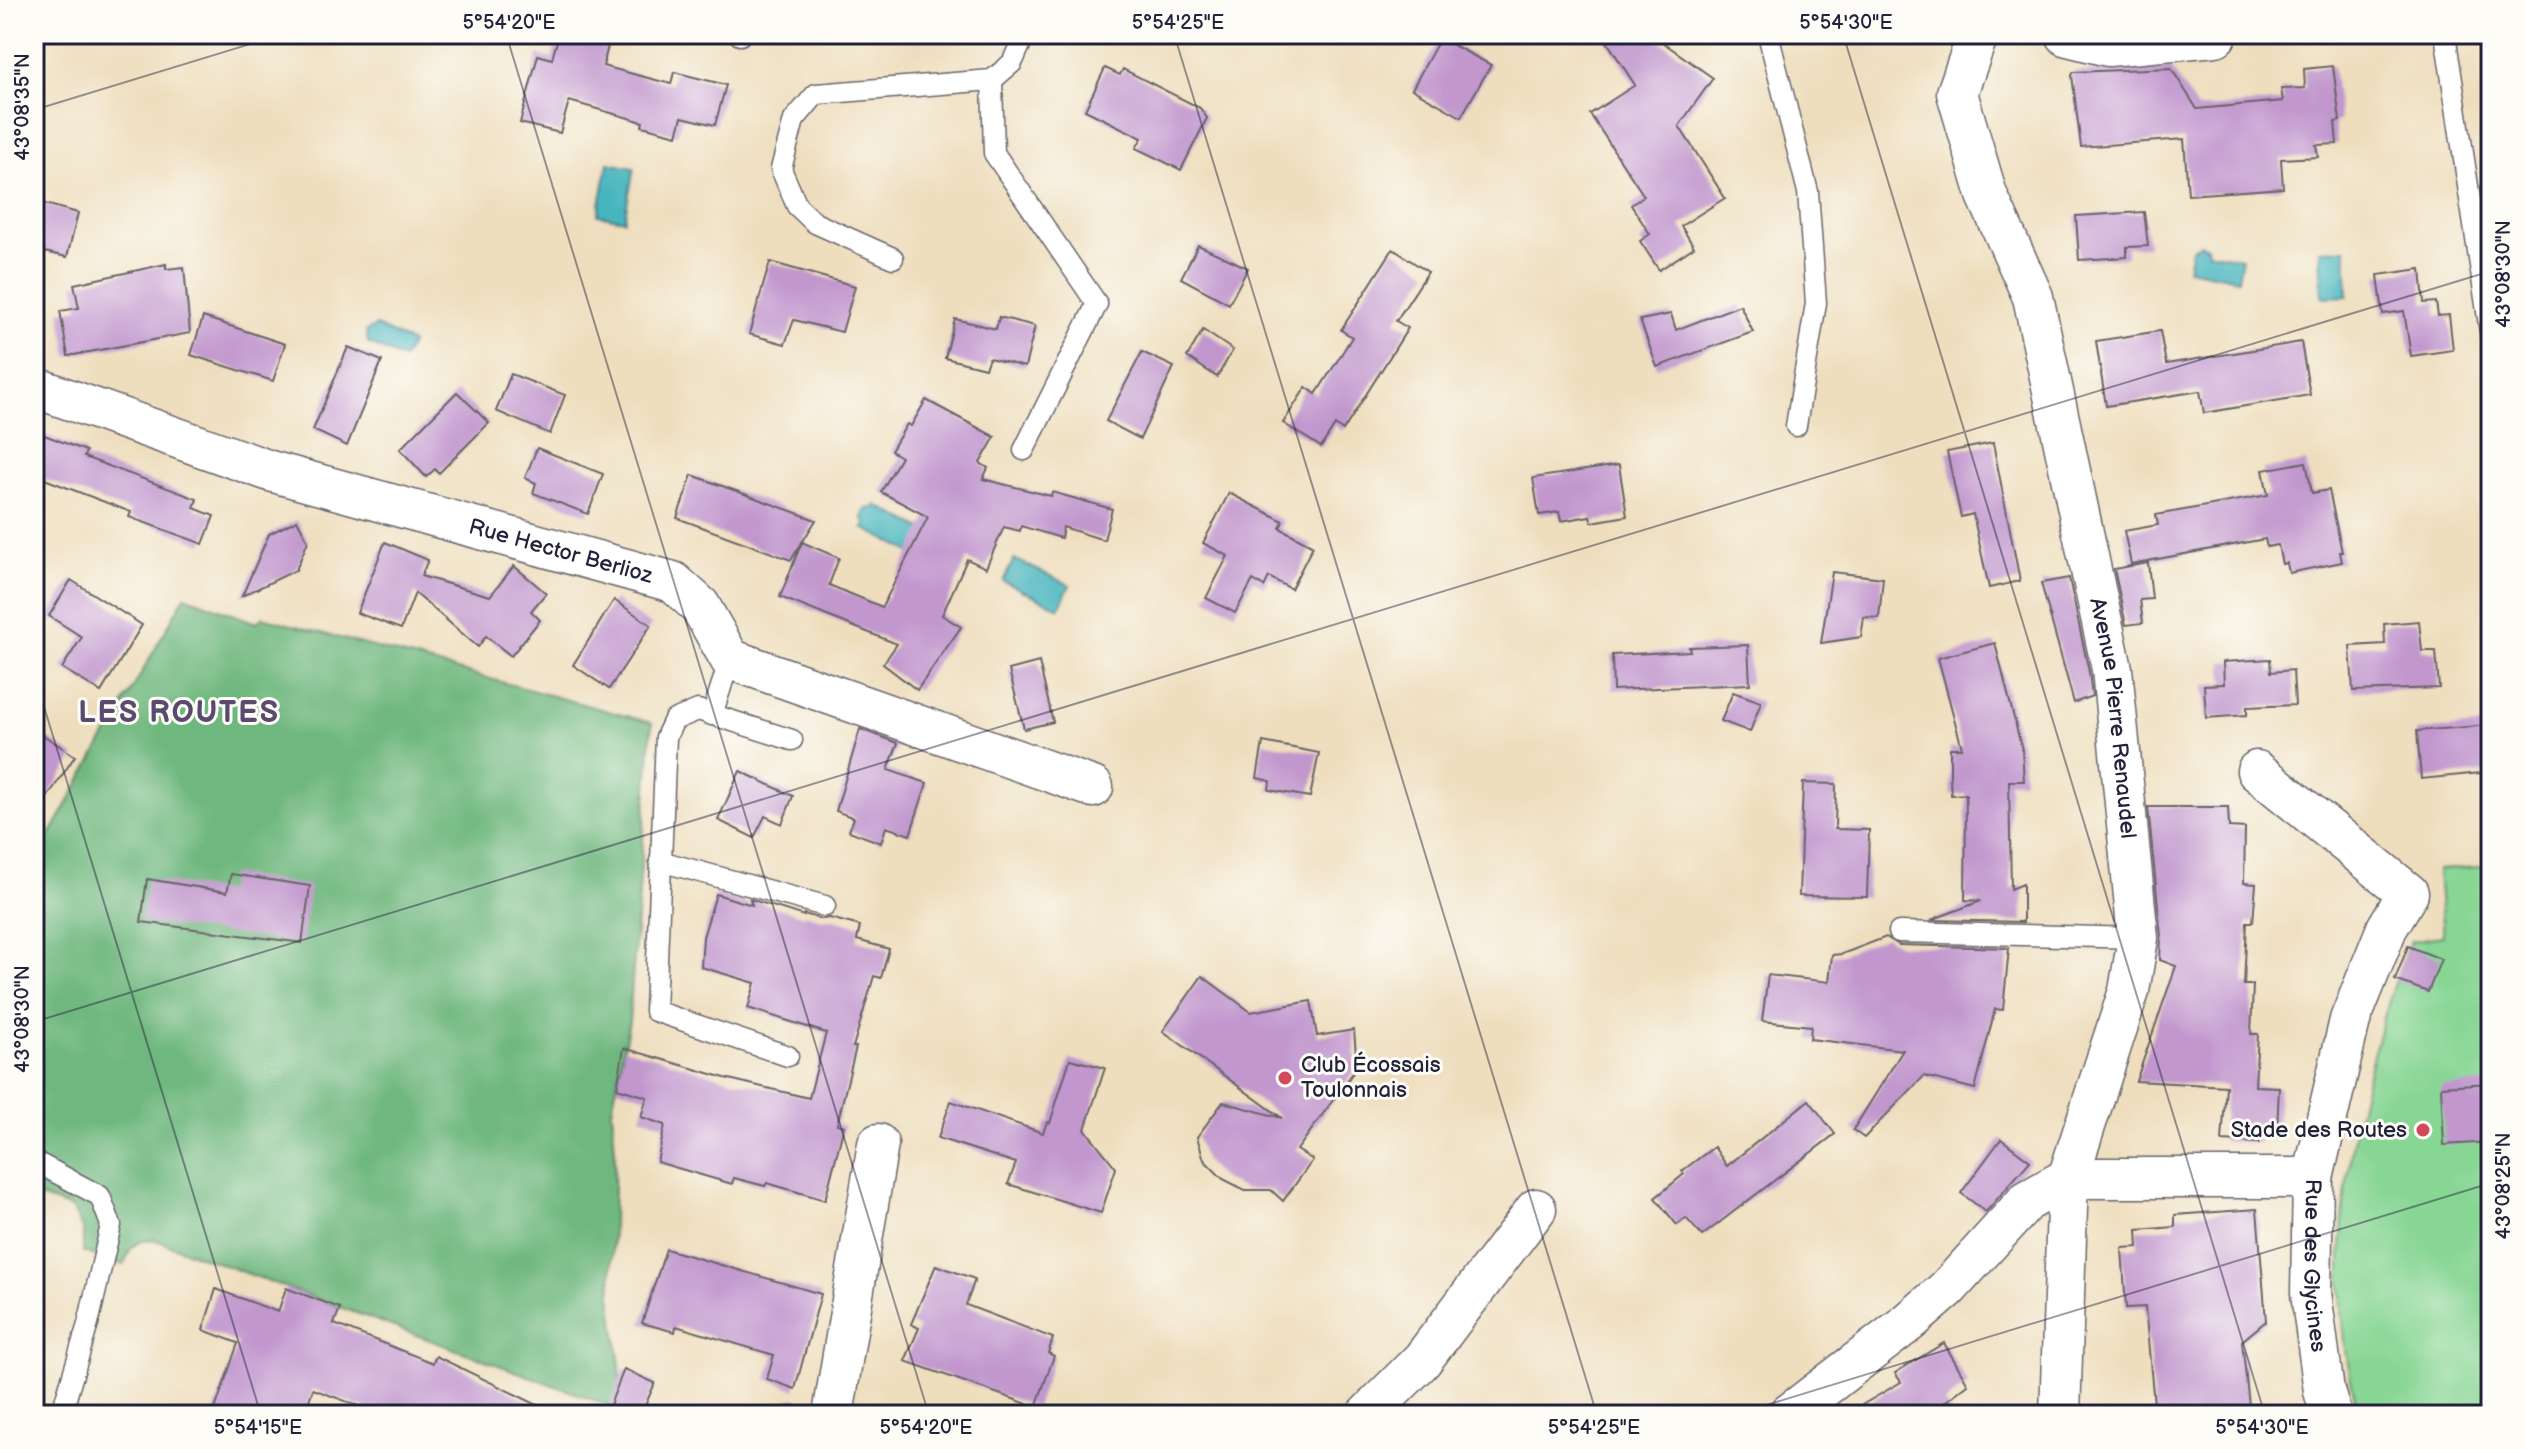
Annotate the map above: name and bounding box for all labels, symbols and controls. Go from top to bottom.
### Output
text: 5°54'20"E [463,11,555,35]
text: 5°54'25"E [1132,11,1224,35]
text: 5°54'30"E [1799,11,1893,35]
text: 43°08'35"N [11,53,35,161]
text: 43°08'30"N [2492,220,2516,328]
street label: Rue Hector Berlioz [466,513,656,589]
street label: Avenue Pierre Renaudel [2084,595,2142,840]
district label: LES ROUTES [78,695,280,731]
text: 43°08'30"N [11,965,35,1073]
place label: Club Écossais Toulonnais [1301,1051,1441,1104]
marker: Club Écossais Toulonnais [1276,1069,1294,1087]
place label: Stade des Routes [2231,1117,2407,1144]
marker: Stade des Routes [2414,1121,2432,1139]
text: 43°08'25"N [2492,1133,2516,1239]
street label: Rue des Glycines [2297,1179,2332,1354]
text: 5°54'15"E [214,1416,302,1440]
text: 5°54'20"E [880,1416,972,1440]
text: 5°54'25"E [1548,1416,1640,1440]
text: 5°54'30"E [2215,1416,2309,1440]

